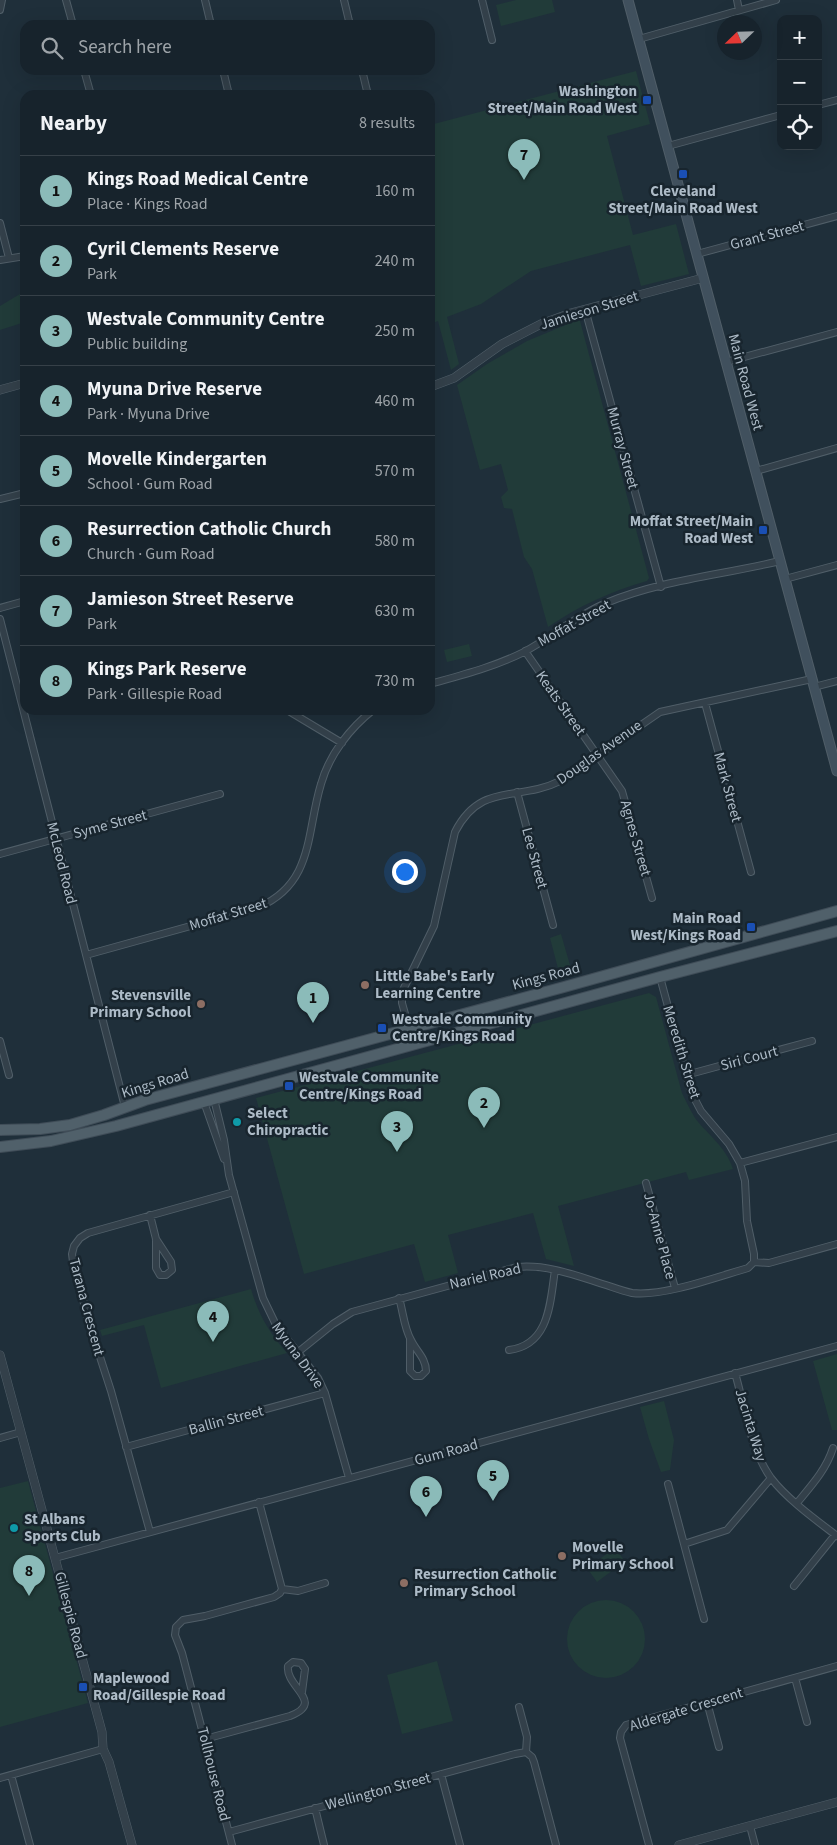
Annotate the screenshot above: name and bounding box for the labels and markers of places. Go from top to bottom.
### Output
place label: Washington Street/Main Road West [488,81,637,119]
marker: Washington Street/Main Road West [641,94,653,106]
pin: 7 [508,139,540,180]
marker: Cleveland Street/Main Road West [677,168,689,180]
place label: Cleveland Street/Main Road West [608,181,758,219]
place label: Moffat Street/Main Road West [630,511,753,549]
marker: Moffat Street/Main Road West [757,524,769,536]
place label: Main Road West/Kings Road [631,908,741,946]
marker: Main Road West/Kings Road [745,921,757,933]
place label: Little Babe's Early Learning Centre [375,966,495,1004]
marker: Little Babe's Early Learning Centre [359,979,371,991]
pin: 1 [297,982,329,1023]
place label: Stevensville Primary School [89,985,192,1023]
marker: Stevensville Primary School [195,998,207,1010]
place label: Westvale Community Centre/Kings Road [392,1009,532,1047]
marker: Westvale Community Centre/Kings Road [376,1022,388,1034]
place label: Westvale Communite Centre/Kings Road [299,1067,439,1105]
marker: Westvale Communite Centre/Kings Road [283,1080,295,1092]
pin: 2 [468,1087,500,1128]
place label: Select Chiropractic [247,1103,328,1141]
pin: 3 [381,1111,413,1152]
marker: Select Chiropractic [231,1116,243,1128]
pin: 4 [197,1301,229,1342]
pin: 5 [477,1460,509,1501]
pin: 6 [410,1476,442,1517]
place label: St Albans Sports Club [24,1509,101,1547]
marker: St Albans Sports Club [8,1522,20,1534]
place label: Movelle Primary School [572,1537,674,1575]
marker: Movelle Primary School [556,1550,568,1562]
pin: 8 [13,1555,45,1596]
place label: Resurrection Catholic Primary School [414,1564,557,1602]
marker: Resurrection Catholic Primary School [398,1577,410,1589]
place label: Maplewood Road/Gillespie Road [93,1668,226,1706]
marker: Maplewood Road/Gillespie Road [77,1681,89,1693]

